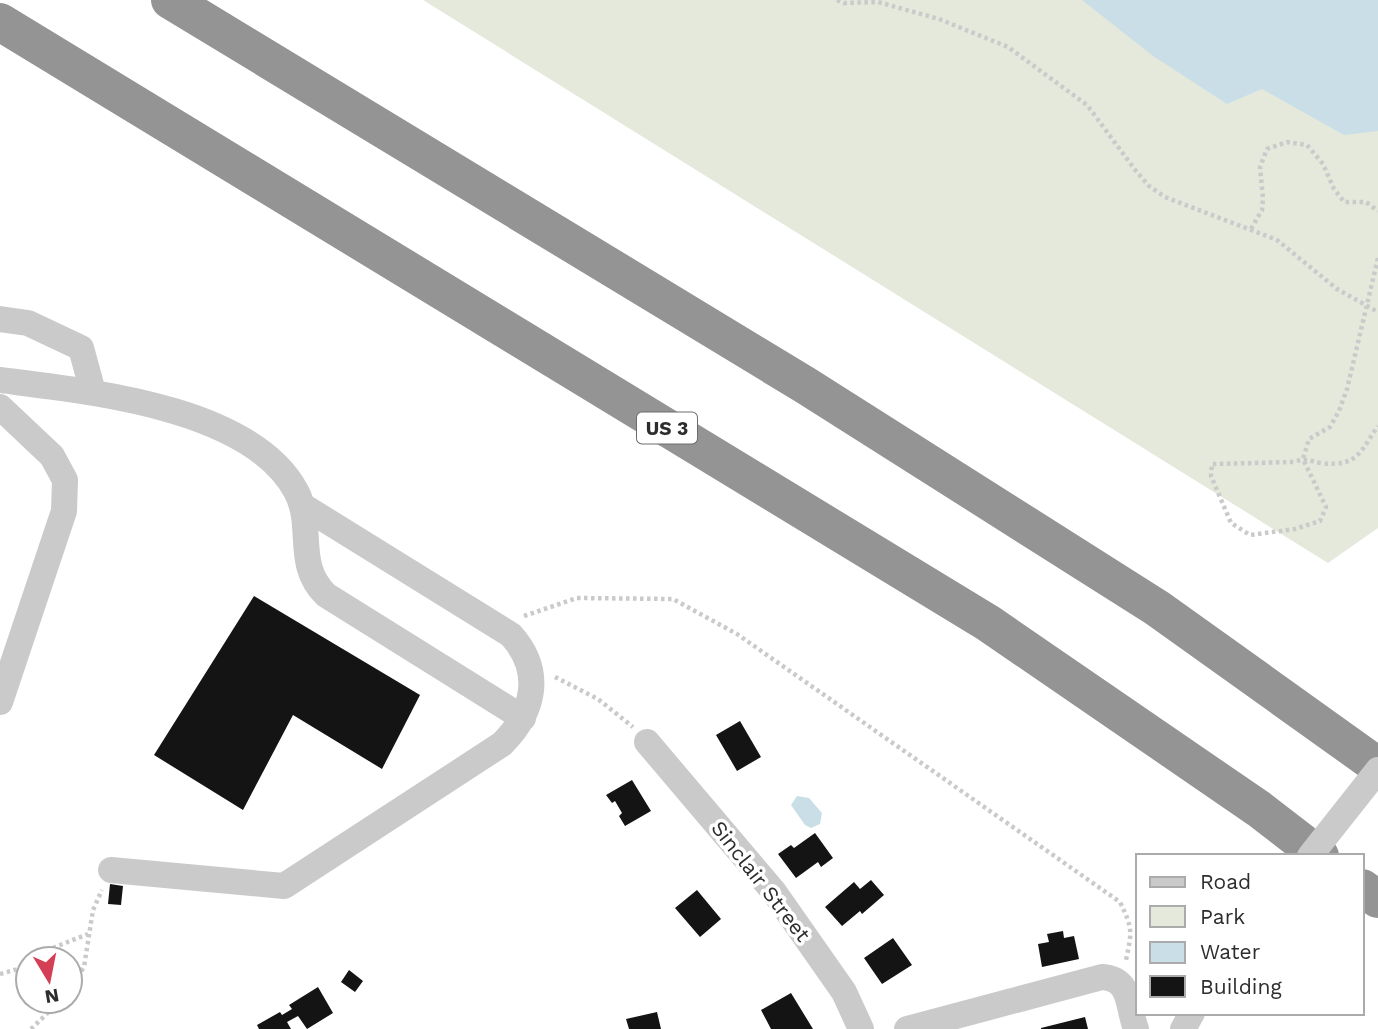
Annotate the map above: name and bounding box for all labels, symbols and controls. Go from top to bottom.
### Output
road number: US 3 [637,412,697,444]
street label: Sinclair Street [706,816,816,946]
legend [1136,854,1364,1015]
text: Road [1200,869,1251,894]
text: Park [1200,904,1245,929]
text: Water [1200,939,1261,964]
north arrow [14,945,84,1015]
text: Building [1200,974,1282,999]
text: N [43,984,61,1009]

